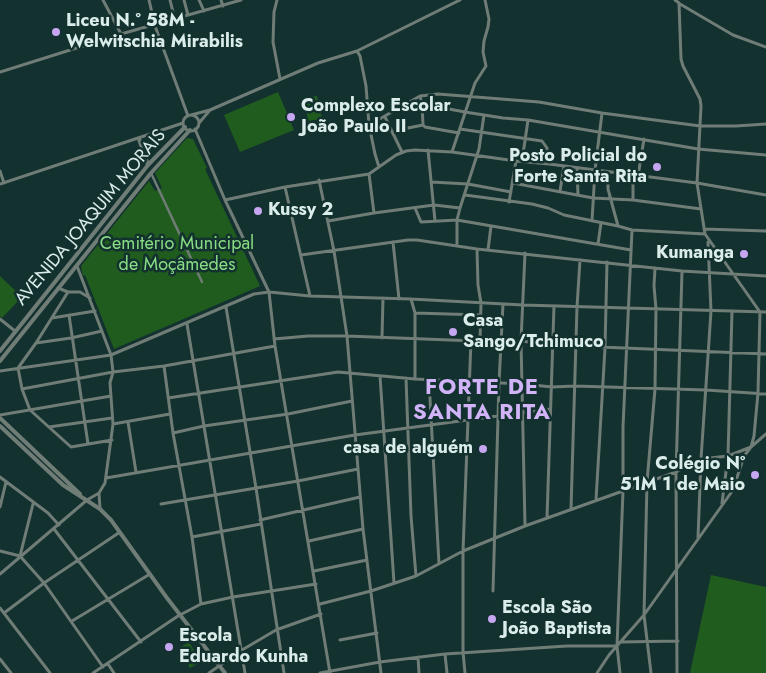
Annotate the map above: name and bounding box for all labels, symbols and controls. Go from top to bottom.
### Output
place label: Liceu N.º 58M - Welwitschia Mirabilis [66,11,243,54]
marker: Liceu N.º 58M - Welwitschia Mirabilis [50,26,62,38]
place label: Complexo Escolar João Paulo II [301,96,451,138]
marker: Complexo Escolar João Paulo II [285,111,297,123]
street label: AVENIDA JOAQUIM MORAIS [11,125,171,311]
place label: Posto Policial do Forte Santa Rita [509,146,647,188]
marker: Posto Policial do Forte Santa Rita [651,161,663,173]
place label: Kussy 2 [268,200,333,222]
marker: Kussy 2 [252,205,264,217]
park label: Cemitério Municipal de Moçâmedes [100,234,254,276]
place label: Kumanga [656,243,734,265]
marker: Kumanga [738,248,750,260]
place label: Casa Sango/Tchimuco [463,311,604,354]
marker: Casa Sango/Tchimuco [447,326,459,338]
district label: FORTE DE SANTA RITA [412,376,552,428]
place label: casa de alguém [343,438,473,460]
marker: casa de alguém [477,443,489,455]
place label: Colégio Nº 51M 1 de Maio [620,454,745,496]
marker: Colégio Nº 51M 1 de Maio [749,469,761,481]
place label: Escola São João Baptista [502,598,611,640]
marker: Escola São João Baptista [486,613,498,625]
place label: Escola Eduardo Kunha [179,626,308,669]
marker: Escola Eduardo Kunha [163,641,175,653]

